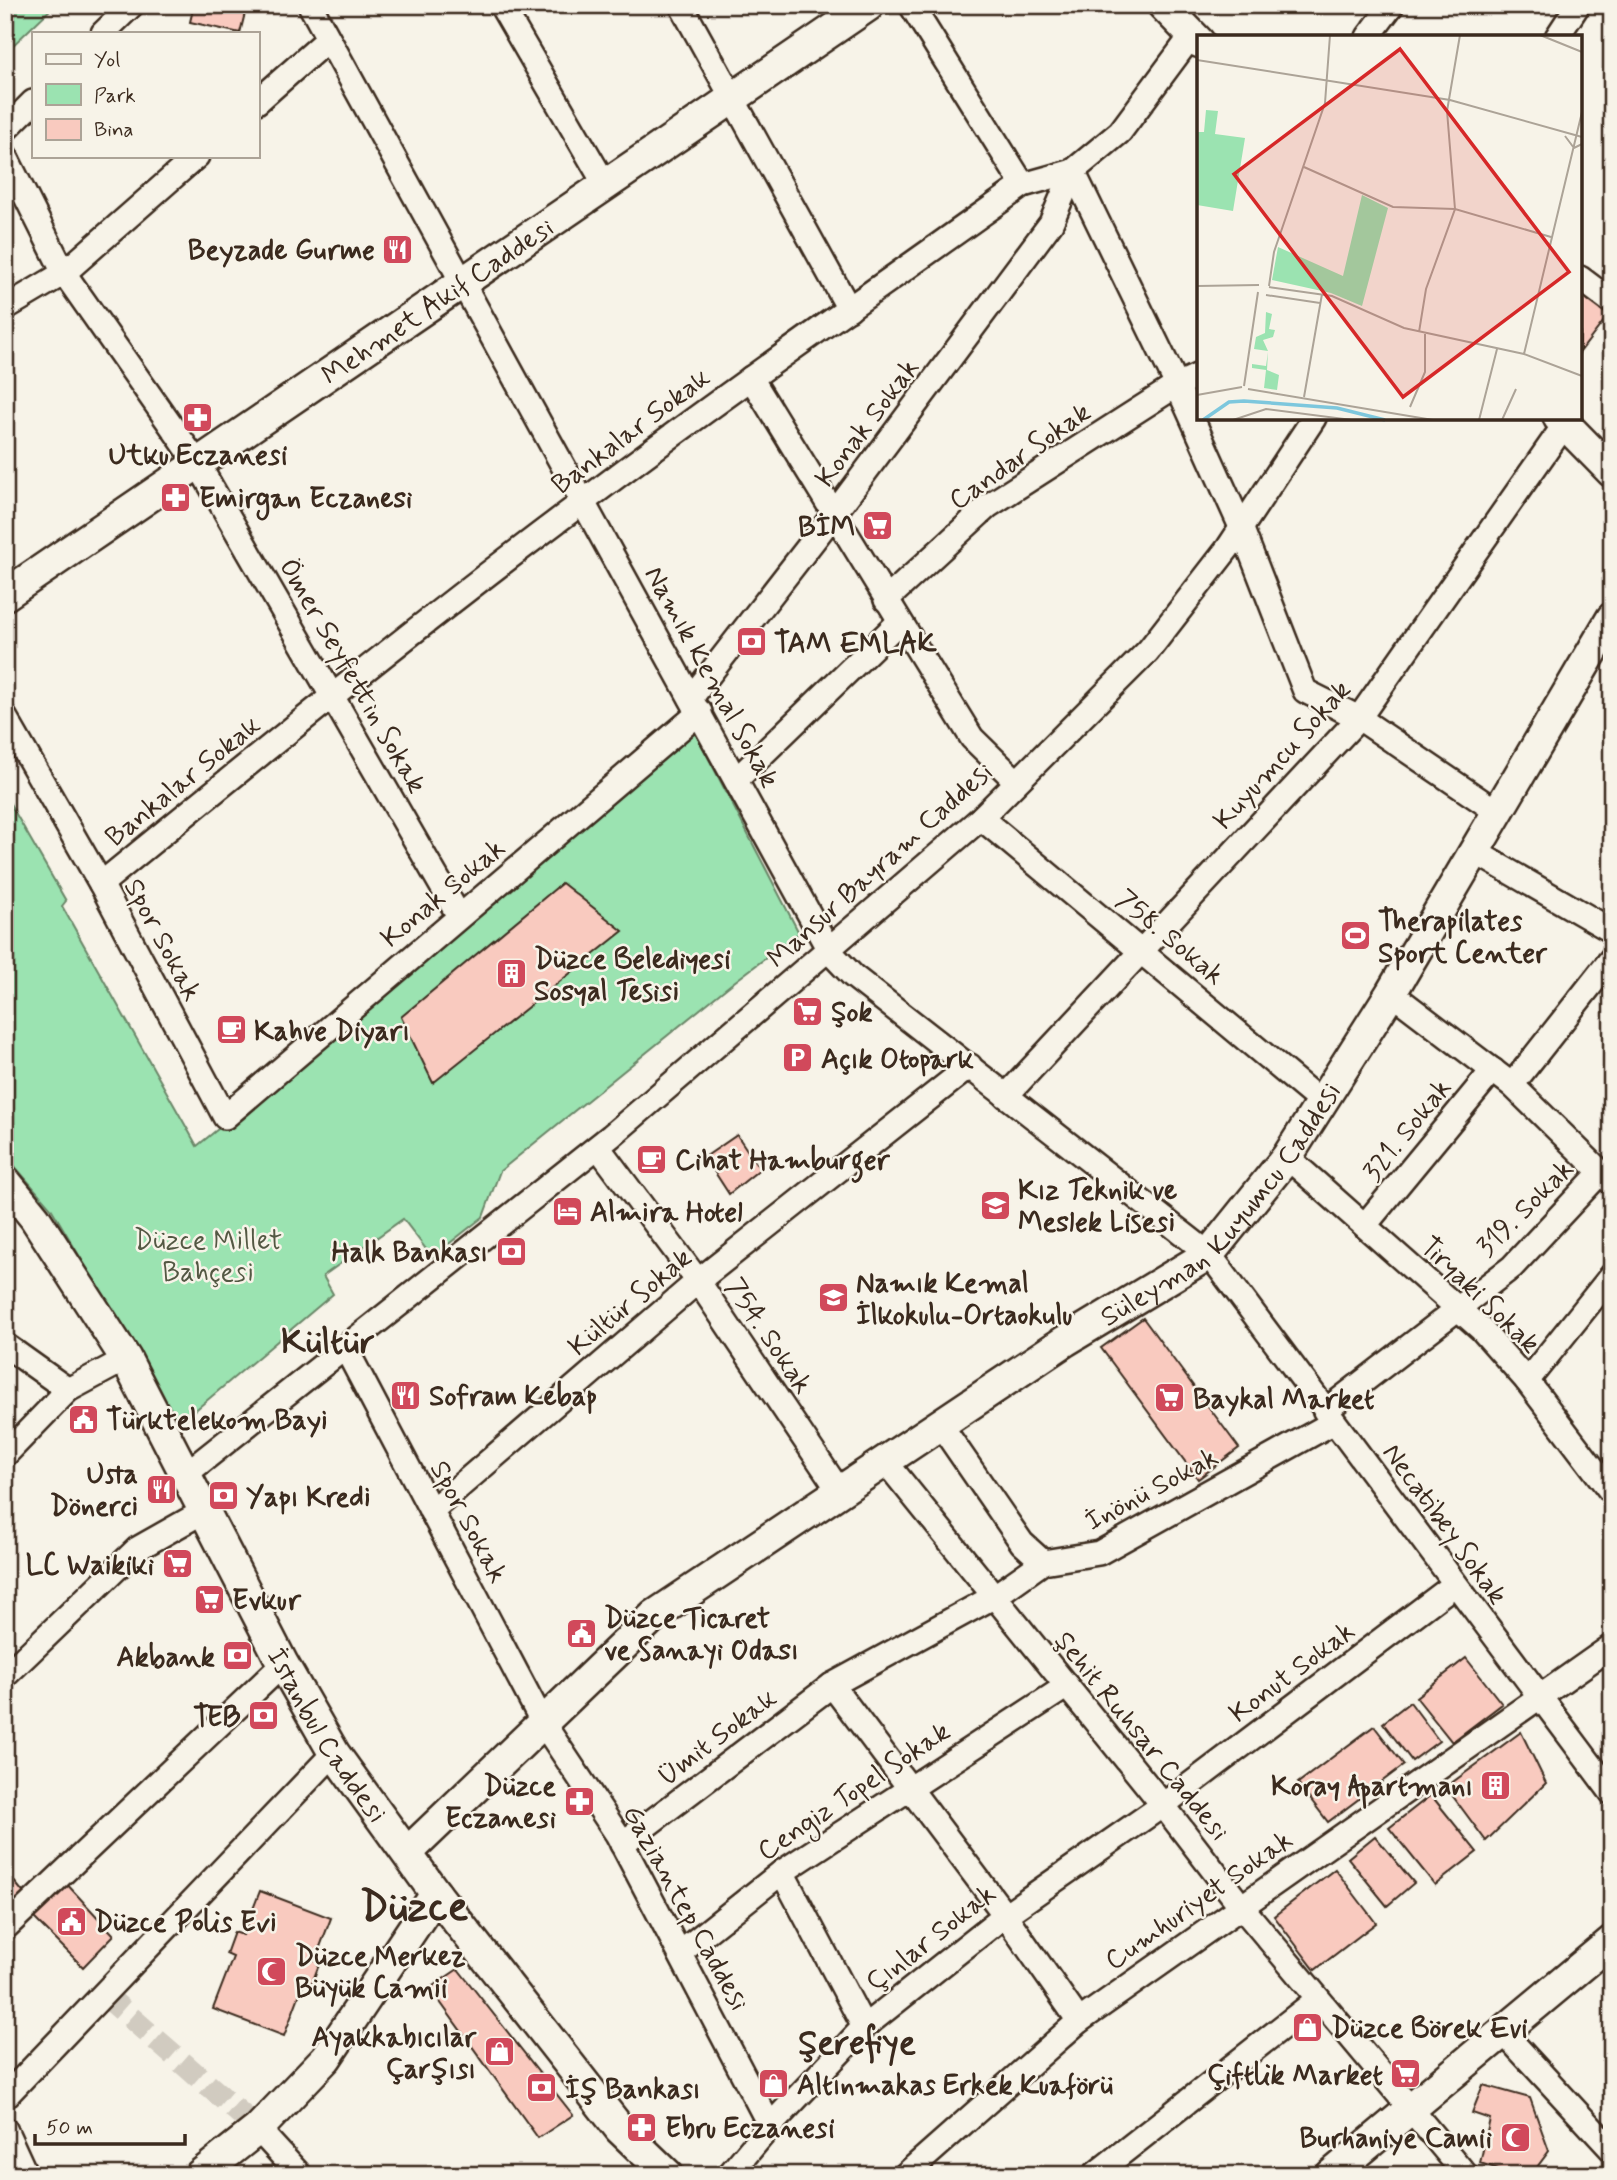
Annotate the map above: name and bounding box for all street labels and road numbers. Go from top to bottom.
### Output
street label: Mehmet Akif Caddesi [315,210,562,395]
street label: Konak Sokak [807,352,929,495]
street label: Bankalar Sokak [545,360,719,504]
street label: Candar Sokak [942,395,1099,520]
street label: Ömer Seyfettin Sokak [269,552,434,801]
street label: Namık Kemal Sokak [635,560,787,795]
street label: Kuyumcu Sokak [1206,673,1360,838]
street label: Bankalar Sokak [98,708,269,856]
street label: Mansur Bayram Caddesi [760,754,1002,977]
street label: Konak Sokak [373,831,514,957]
street label: Spor Sokak [114,872,210,1008]
street label: 758. Sokak [1107,882,1232,994]
street label: 321. Sokak [1355,1071,1461,1190]
street label: Süleyman Kuyumcu Caddesi [1094,1076,1351,1336]
street label: 319. Sokak [1469,1152,1583,1266]
street label: Tiryaki Sokak [1411,1229,1547,1362]
street label: Kültür Sokak [561,1240,700,1365]
street label: 754. Sokak [716,1271,820,1402]
street label: Necatibey Sokak [1373,1436,1515,1613]
street label: İnönü Sokak [1079,1440,1225,1541]
street label: Spor Sokak [420,1454,516,1590]
street label: Konut Sokak [1222,1614,1363,1732]
street label: Şehit Ruhsar Caddesi [1045,1624,1237,1849]
street label: İstanbul Caddesi [257,1642,395,1831]
street label: Ümit Sokak [650,1681,785,1795]
street label: Cengiz Topel Sokak [751,1714,959,1872]
street label: Gaziantep Caddesi [613,1799,757,2018]
street label: Cumhuriyet Sokak [1098,1822,1301,1980]
street label: Çınlar Sokak [859,1877,1004,2001]

